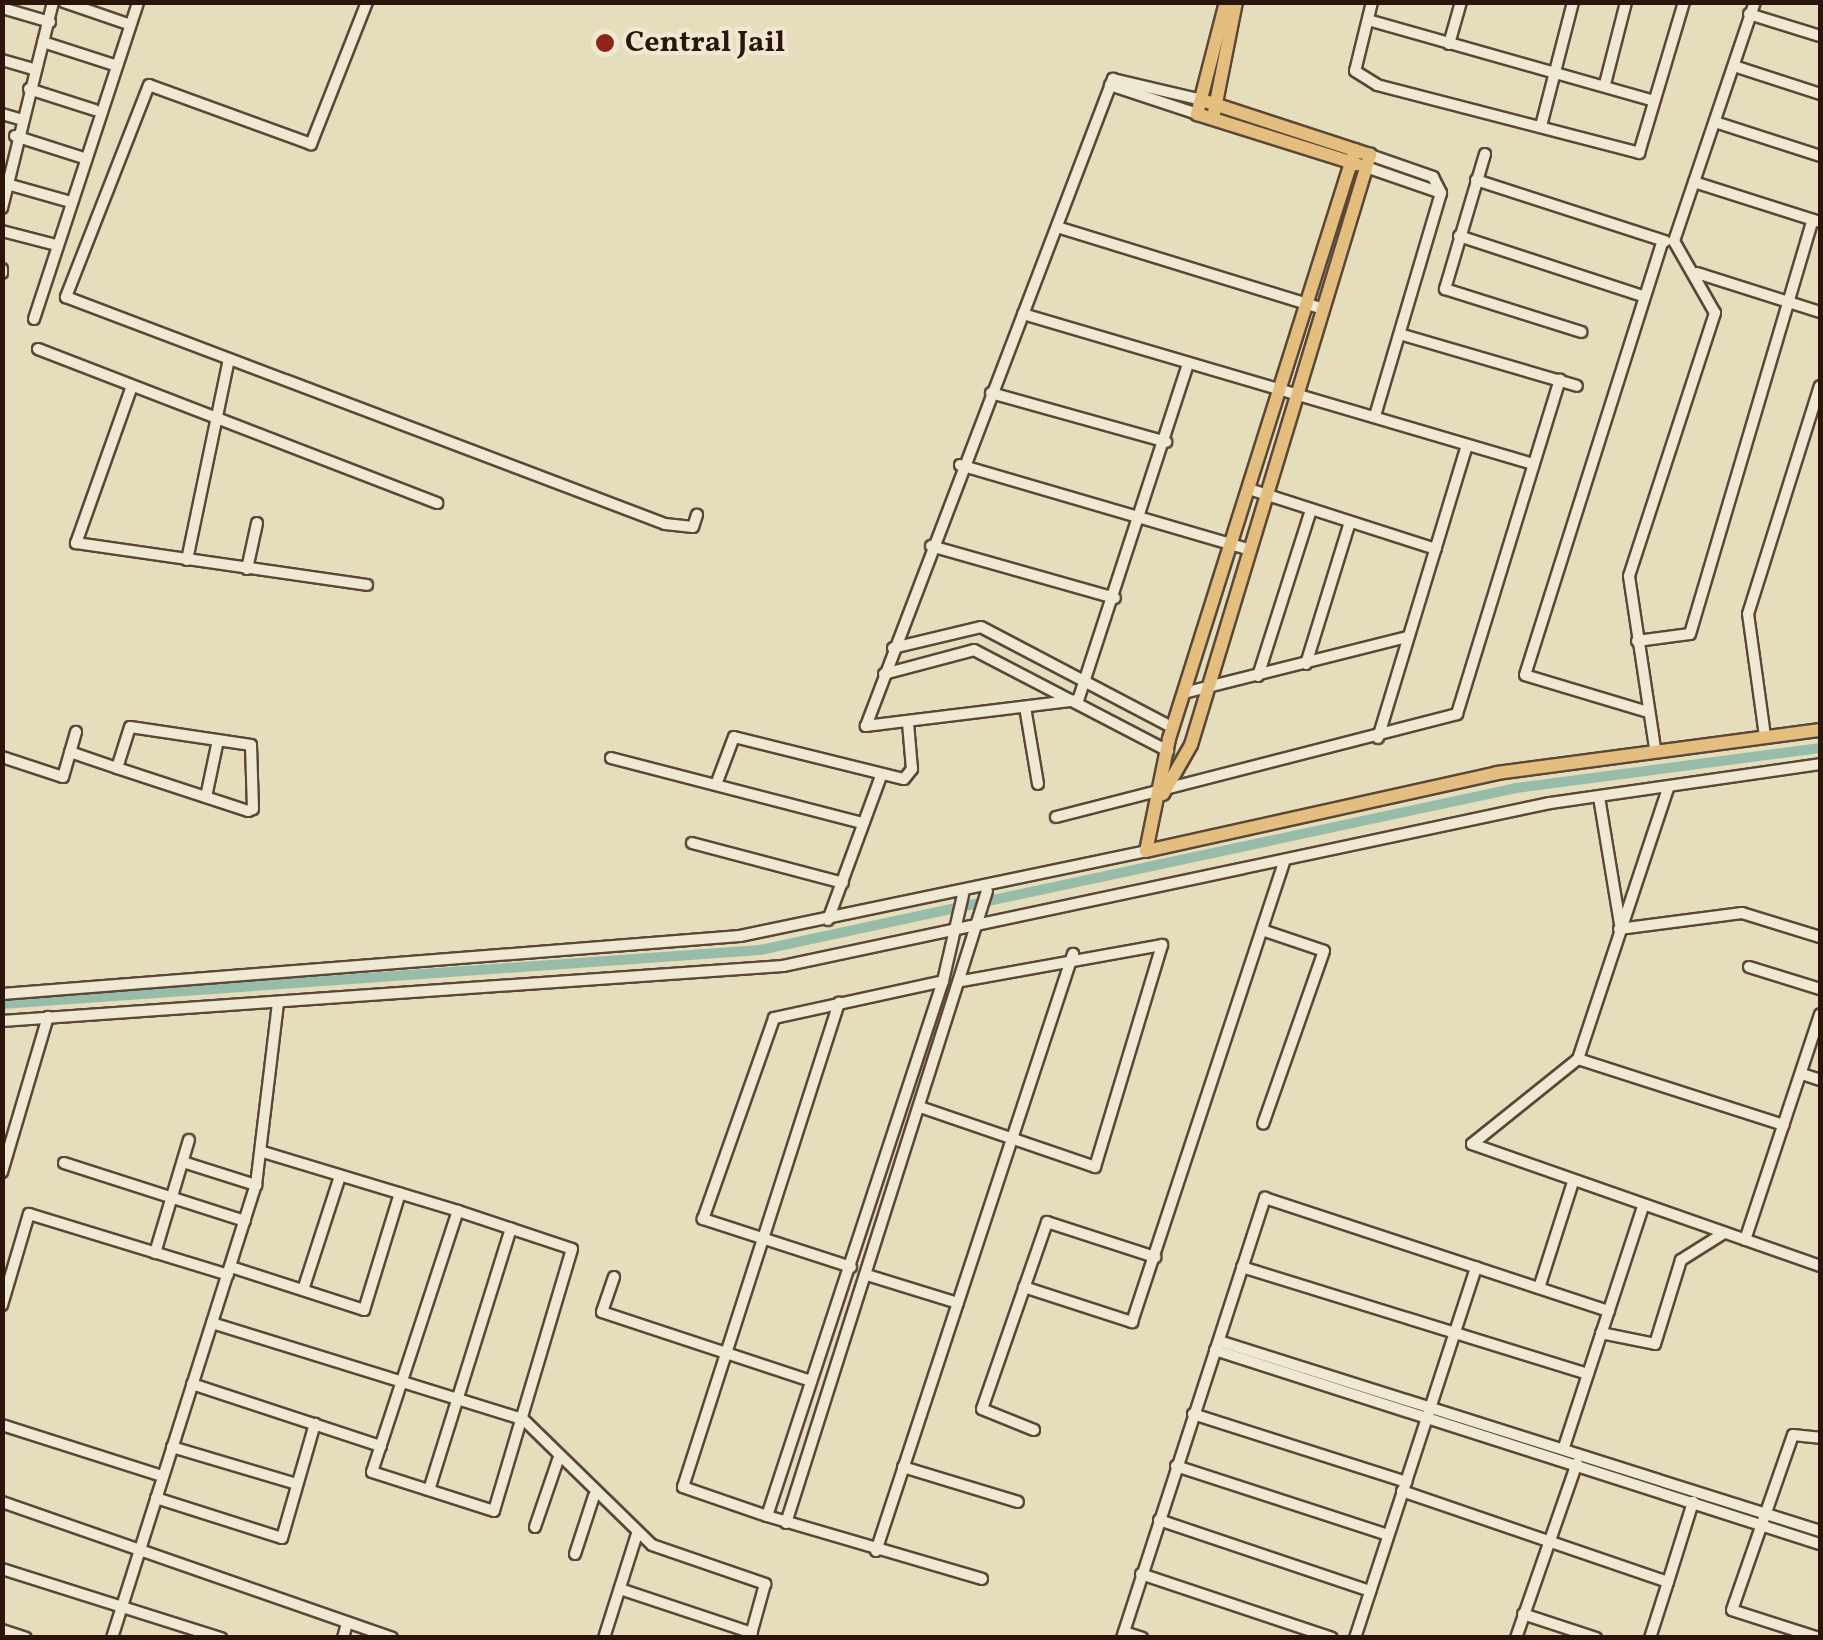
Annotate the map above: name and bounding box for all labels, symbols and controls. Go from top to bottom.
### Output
place label: Central Jail [625,25,785,61]
marker: Central Jail [594,32,616,54]

